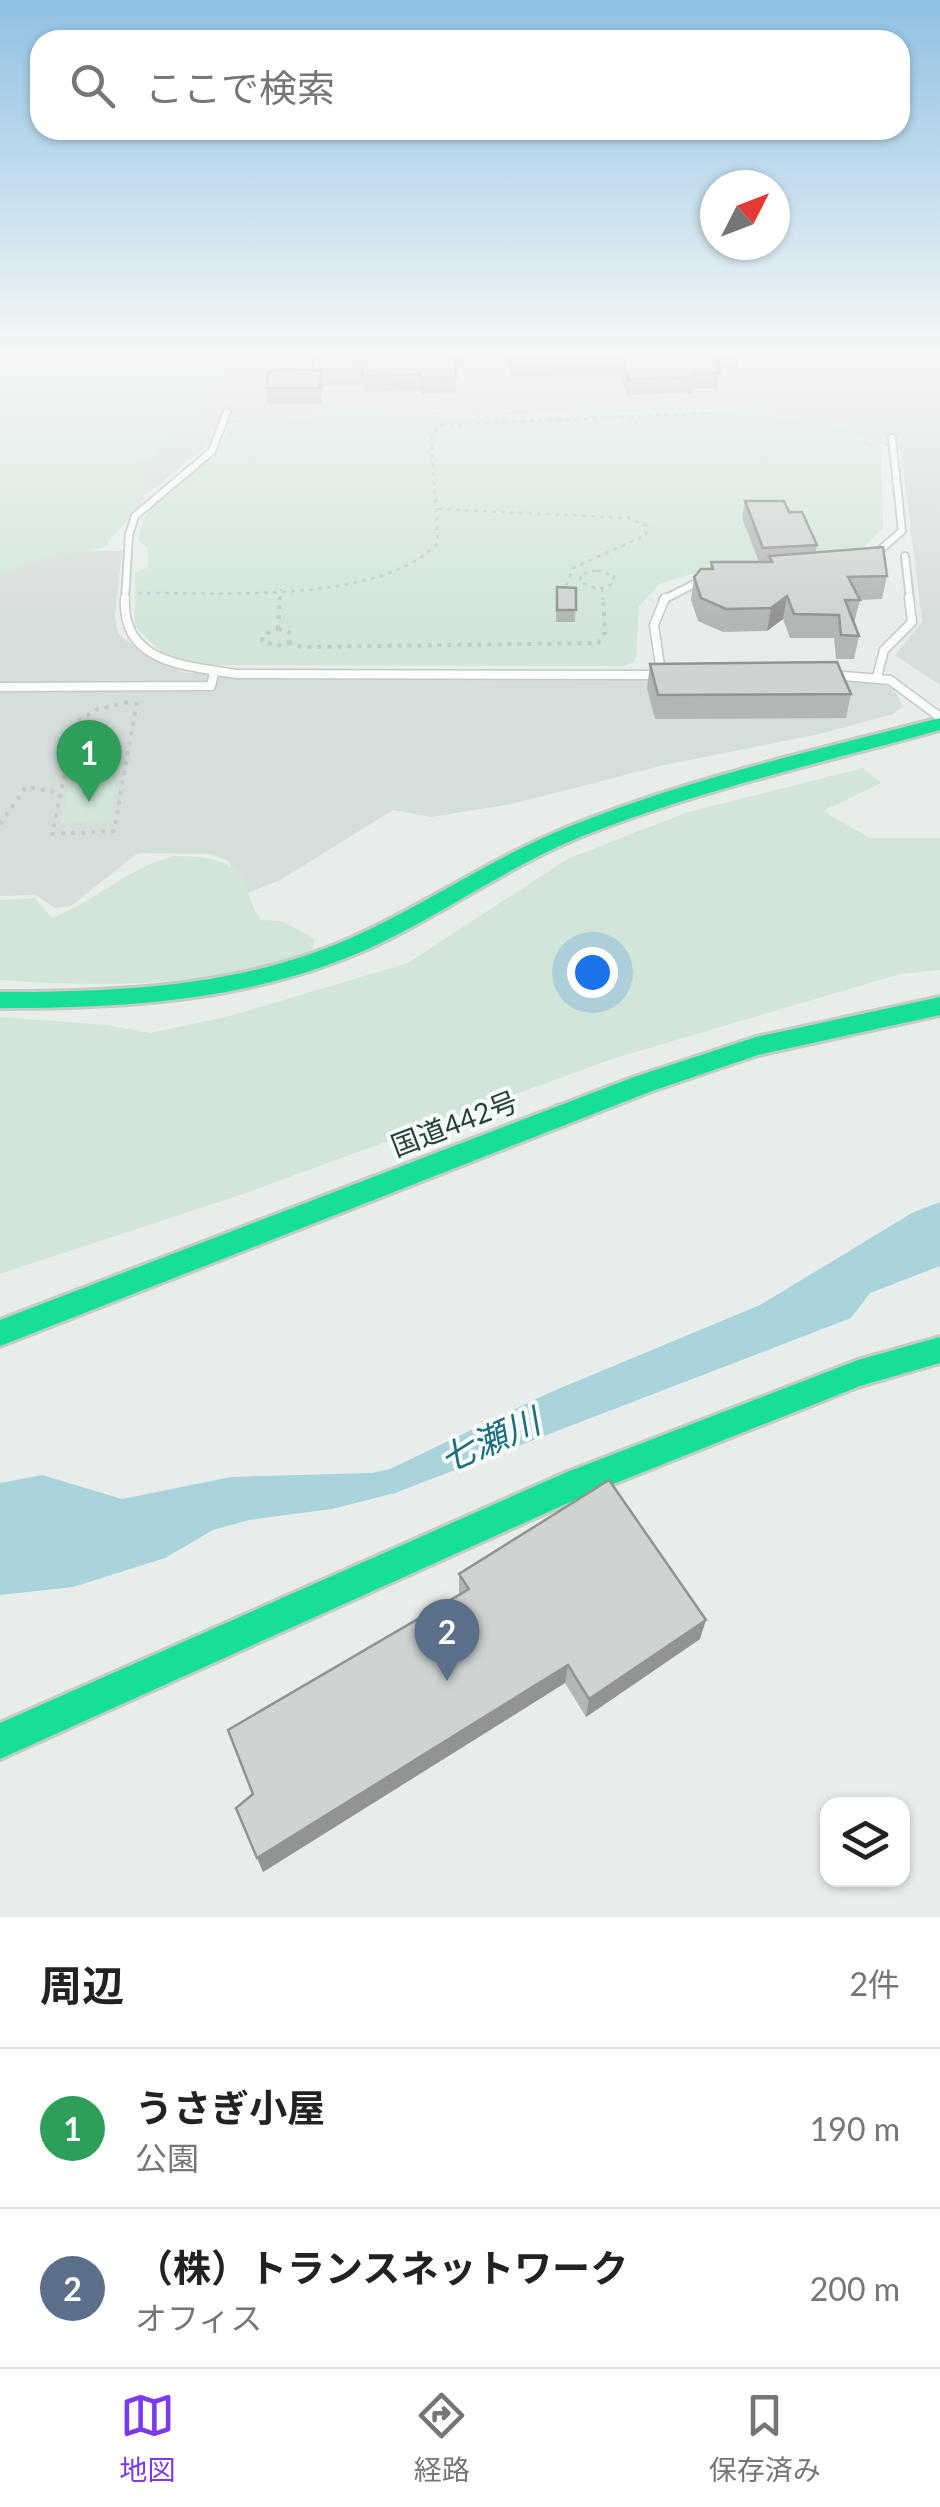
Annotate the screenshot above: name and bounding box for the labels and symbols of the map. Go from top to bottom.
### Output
north arrow [700,170,790,260]
pin: 1 [56,720,122,802]
your location [567,947,618,998]
street label: 国道442号 [386,1083,522,1163]
water label: 七瀬川 [432,1397,549,1480]
pin: 2 [414,1598,480,1681]

